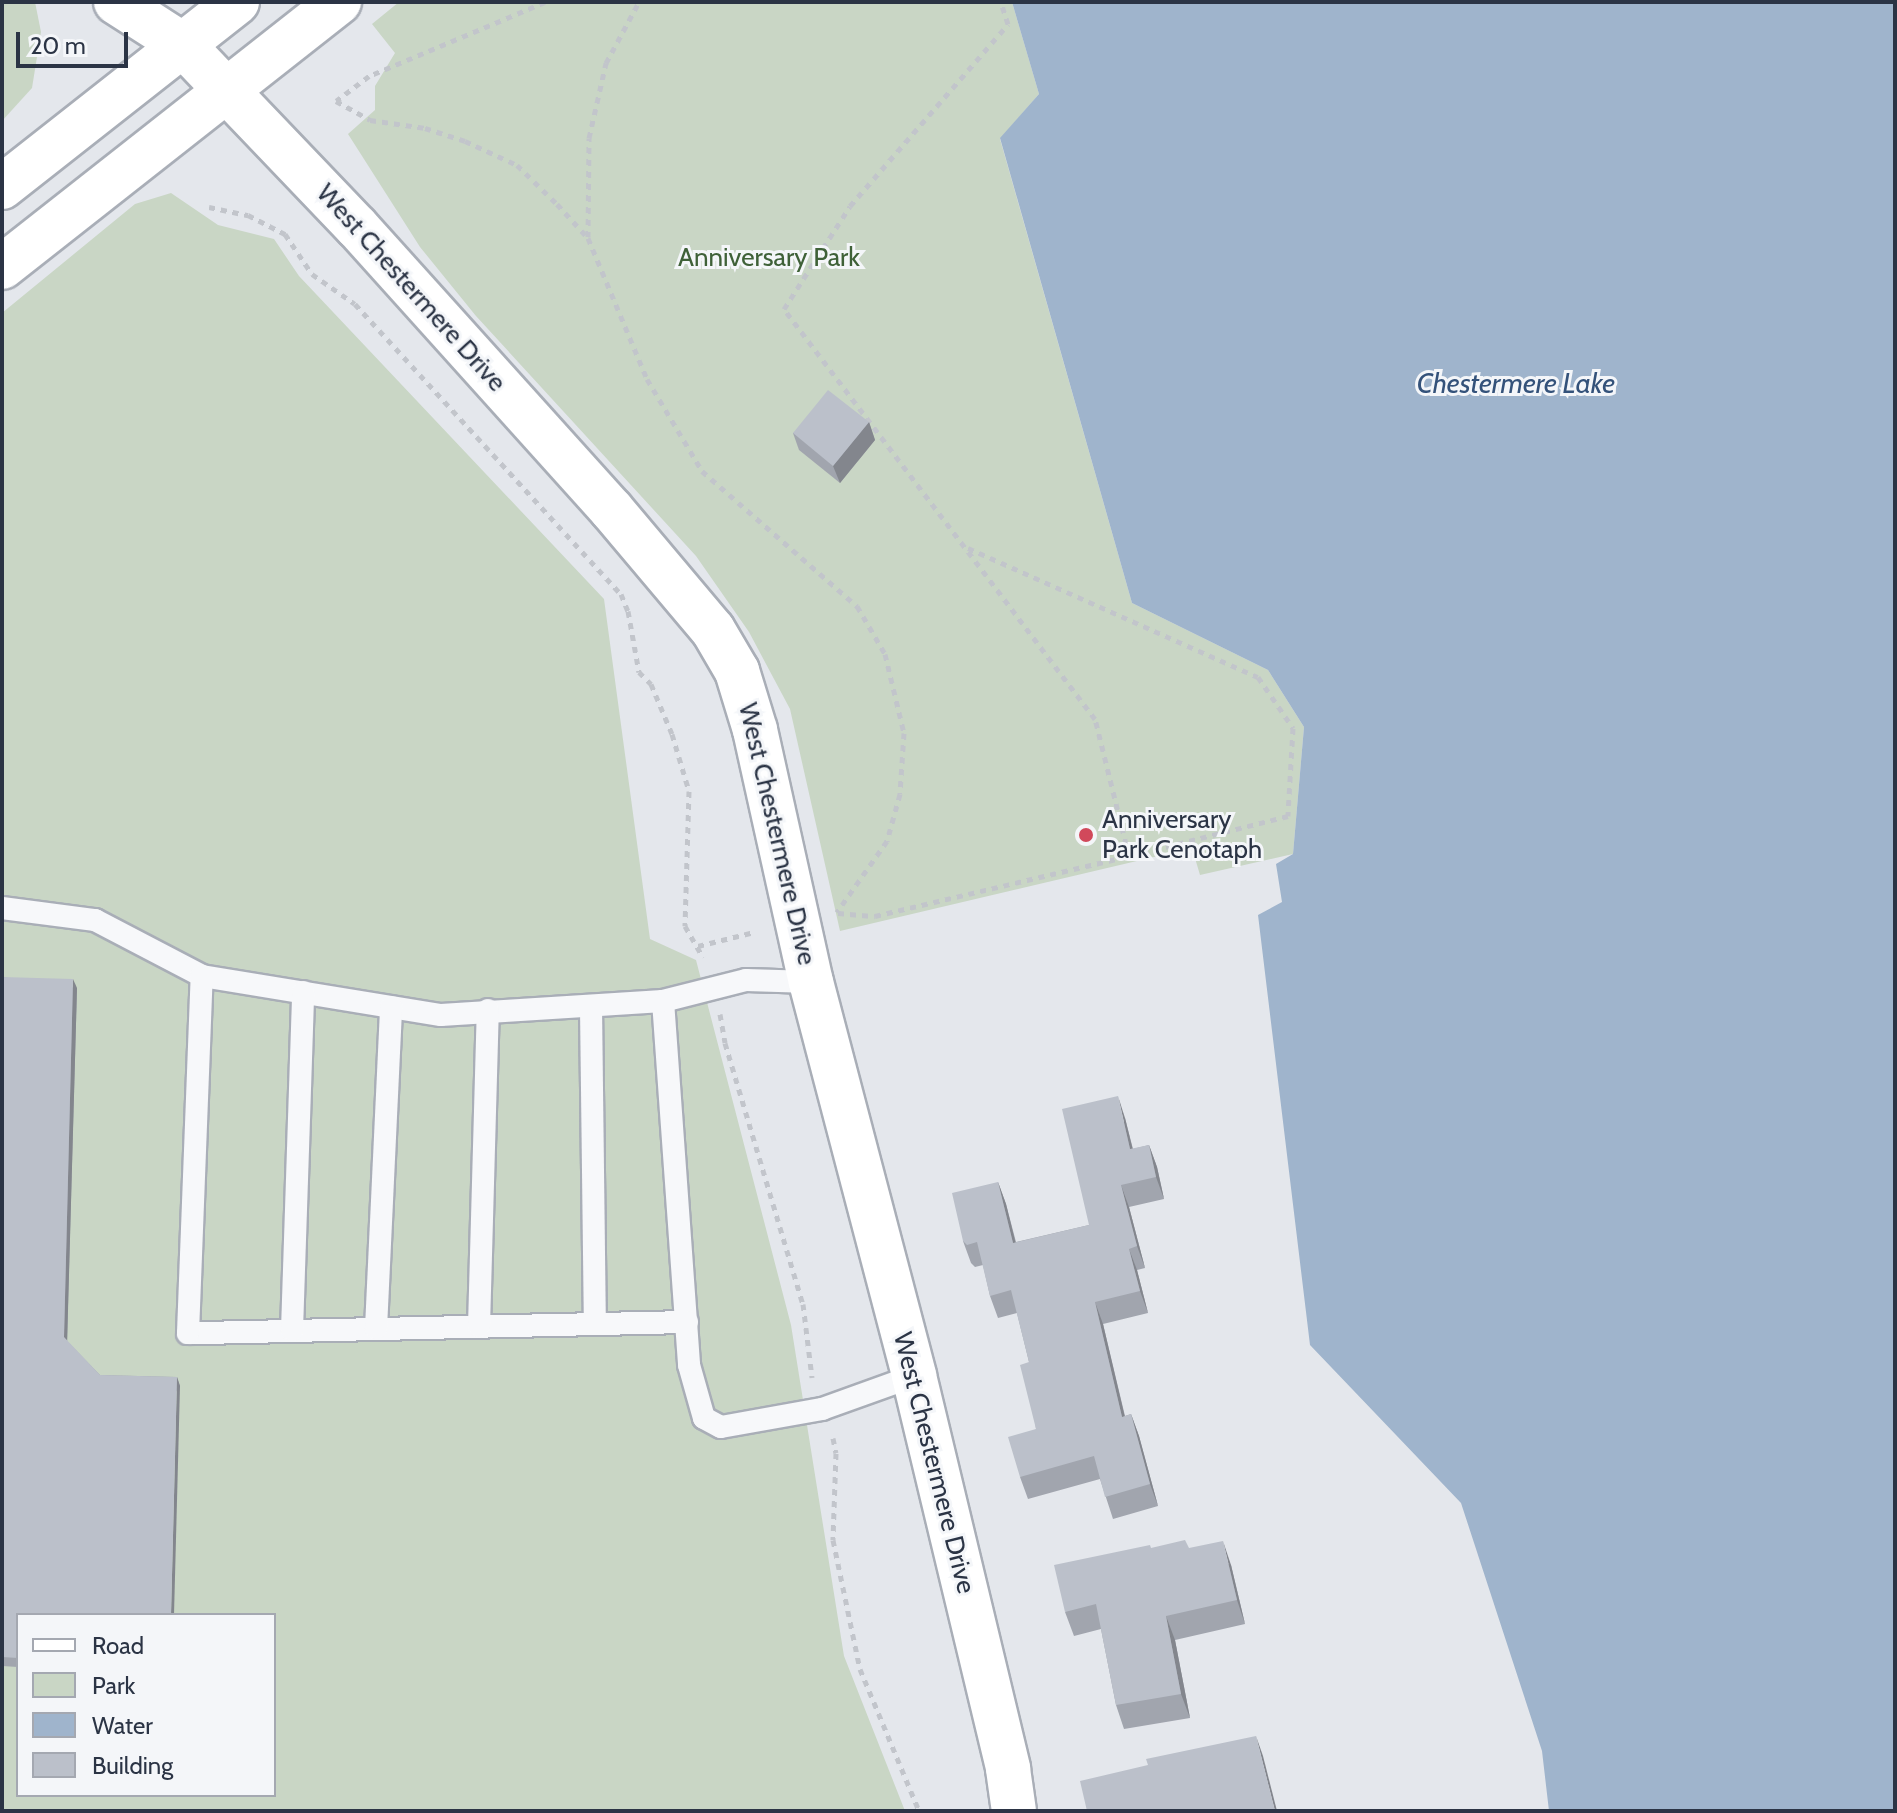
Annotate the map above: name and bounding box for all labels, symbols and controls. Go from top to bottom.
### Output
scale bar [20,16,132,66]
text: 20 m [30,31,86,60]
street label: West Chestermere Drive [310,178,512,398]
park label: Anniversary Park [678,242,860,274]
water label: Chestermere Lake [1417,366,1615,400]
street label: West Chestermere Drive [732,700,822,968]
place label: Anniversary Park Cenotaph [1102,804,1262,866]
marker: Anniversary Park Cenotaph [1077,826,1095,844]
street label: West Chestermere Drive [886,1329,982,1597]
legend [16,1613,276,1797]
text: Road [92,1631,144,1660]
text: Park [92,1671,135,1700]
text: Water [92,1711,153,1740]
text: Building [92,1751,173,1780]

